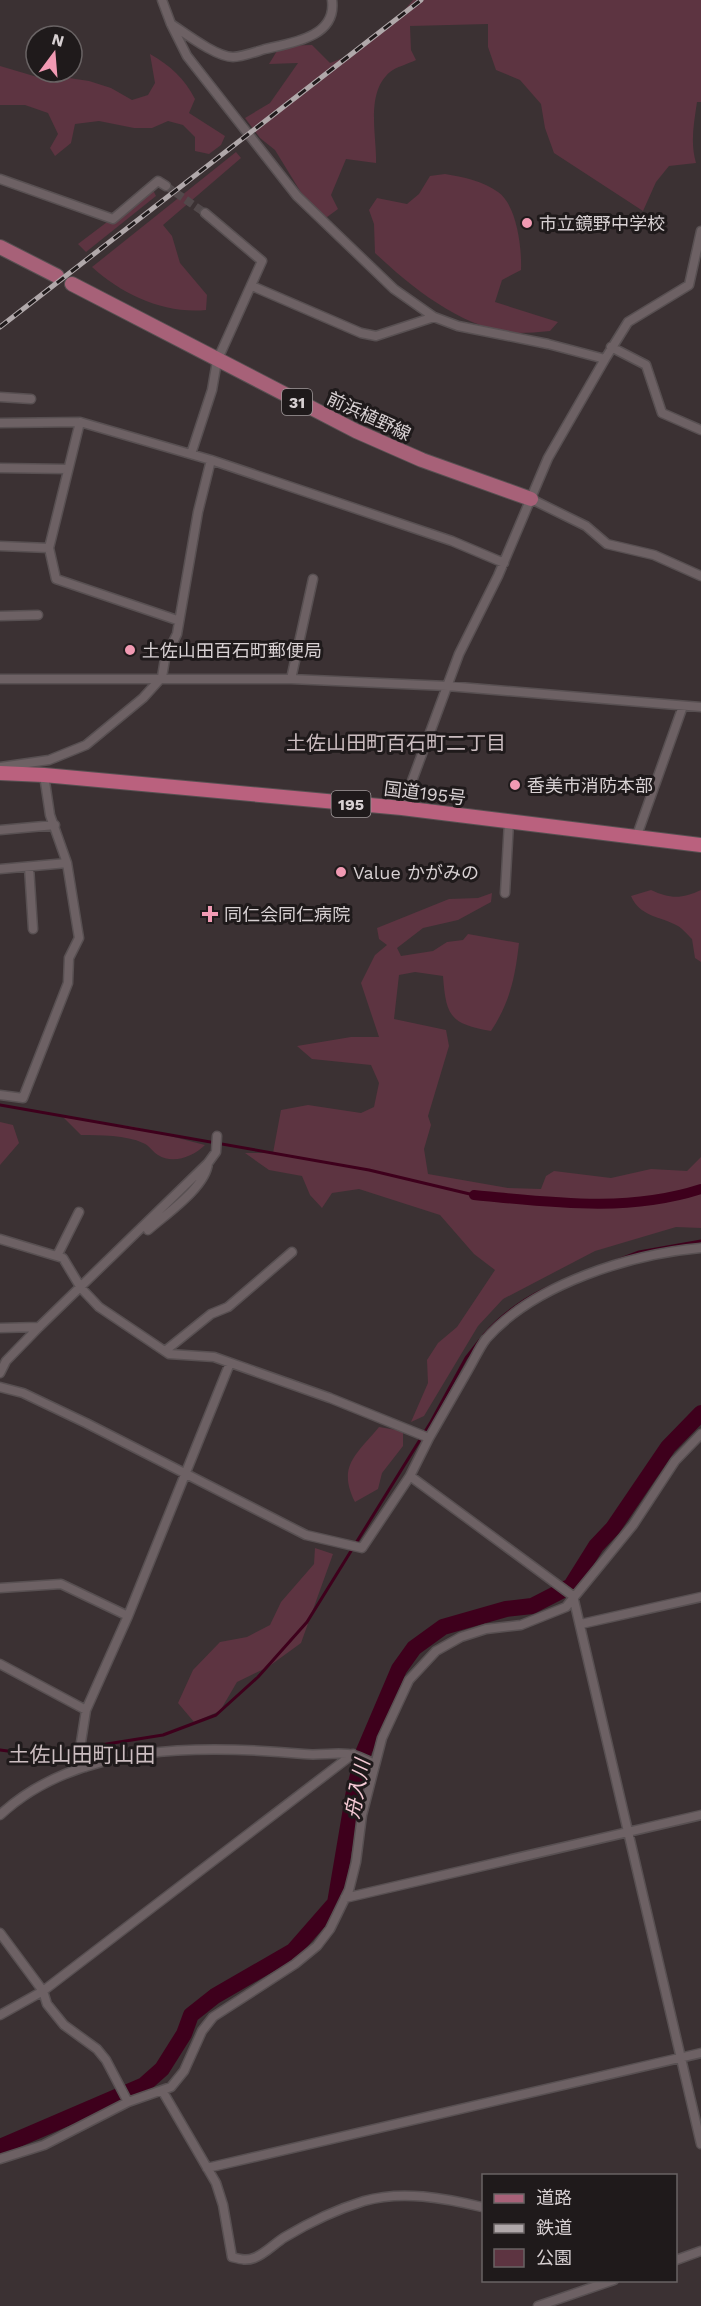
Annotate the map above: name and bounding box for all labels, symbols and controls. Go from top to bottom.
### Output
north arrow [24,24,84,84]
text: N [50,29,66,51]
place label: 市立鏡野中学校 [539,213,665,234]
marker: 市立鏡野中学校 [520,216,534,230]
street label: 前浜植野線 [324,387,414,445]
road number: 31 [282,389,312,415]
place label: 土佐山田百石町郵便局 [142,640,322,661]
marker: 土佐山田百石町郵便局 [123,643,137,657]
district label: 土佐山田町百石町二丁目 [286,731,506,755]
place label: 香美市消防本部 [527,775,653,796]
street label: 国道195号 [383,778,467,808]
marker: 香美市消防本部 [508,778,522,792]
road number: 195 [332,791,370,817]
place label: Value かがみの [353,862,479,883]
marker: Value かがみの [334,865,348,879]
place label: 同仁会同仁病院 [224,904,350,925]
marker: 同仁会同仁病院 [201,905,219,923]
district label: 土佐山田町山田 [9,1742,156,1767]
water label: 舟入川 [339,1755,375,1821]
legend [482,2174,677,2282]
text: 道路 [536,2187,572,2208]
text: 鉄道 [536,2217,572,2238]
text: 公園 [536,2247,572,2268]

